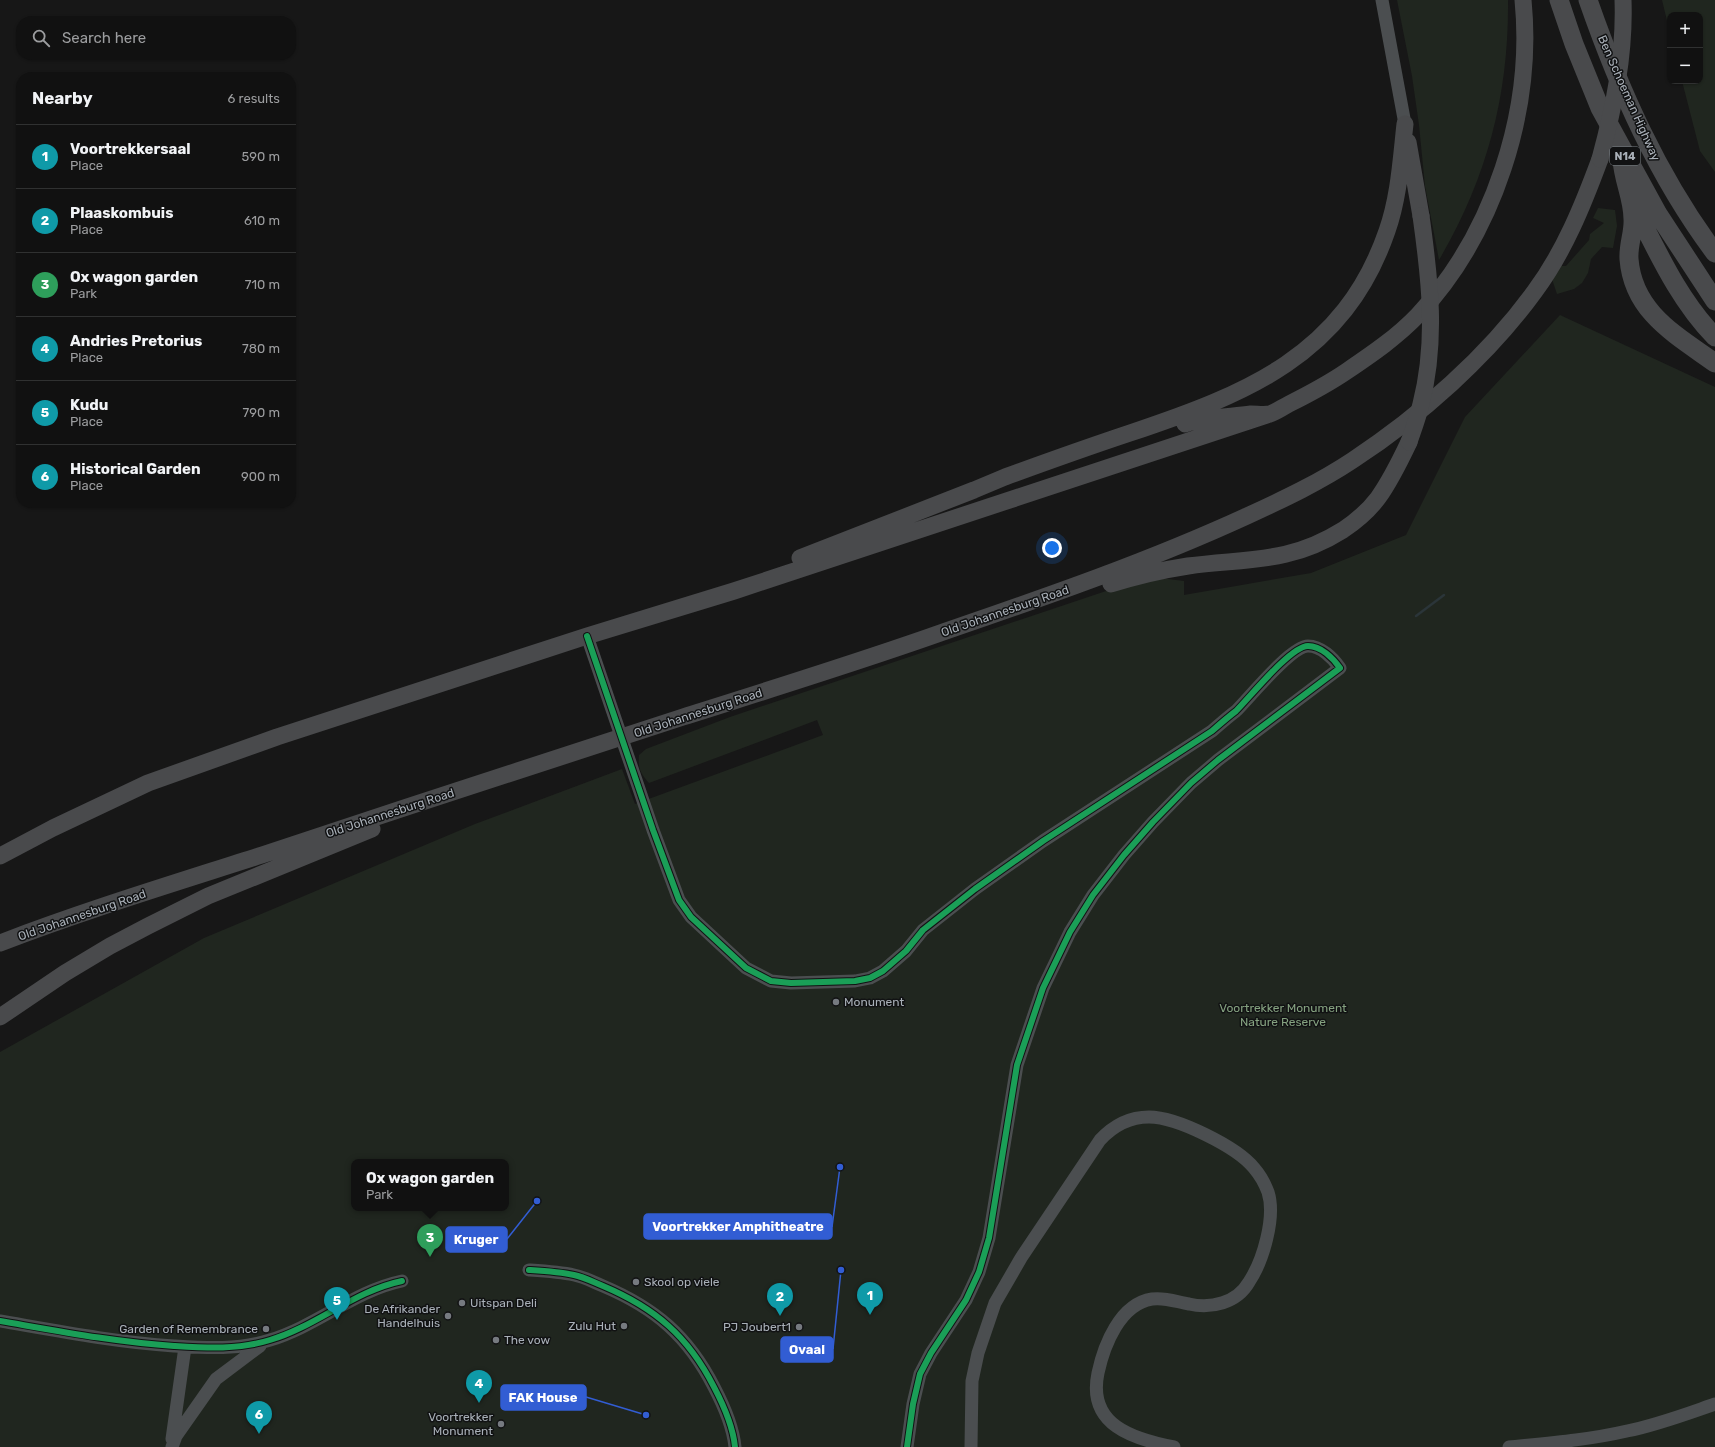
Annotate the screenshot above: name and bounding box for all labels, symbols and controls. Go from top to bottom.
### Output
map controls [1667,12,1703,84]
button: + [1667,12,1703,48]
search box [16,16,296,60]
icon: search [30,27,52,49]
text: Search here [62,29,146,47]
street label: Ben Schoeman Highway [1595,33,1663,163]
button: − [1667,48,1703,84]
text: Nearby [32,88,93,108]
text: 6 results [228,91,280,106]
text: Voortrekkersaal [70,140,191,158]
road number: N14 [1610,147,1640,165]
text: 1 [42,149,48,164]
text: 590 m [242,149,280,164]
text: Place [70,158,103,173]
text: Plaaskombuis [70,204,173,222]
text: 2 [41,213,49,228]
text: 610 m [244,213,280,228]
text: Place [70,222,103,237]
text: Ox wagon garden [70,268,198,286]
text: 3 [41,277,49,292]
text: 710 m [245,277,280,292]
text: Park [70,286,97,301]
text: Andries Pretorius [70,332,202,350]
text: 4 [41,341,49,356]
text: 780 m [242,341,280,356]
text: Place [70,350,103,365]
text: Kudu [70,396,108,414]
text: 5 [41,405,49,420]
text: 790 m [243,405,280,420]
text: Place [70,414,103,429]
text: Historical Garden [70,460,201,478]
text: 6 [41,469,49,484]
text: 900 m [241,469,280,484]
text: Place [70,478,103,493]
your location [1042,538,1062,558]
street label: Old Johannesburg Road [939,583,1071,639]
street label: Old Johannesburg Road [632,686,764,740]
street label: Old Johannesburg Road [324,786,456,840]
street label: Old Johannesburg Road [16,887,148,943]
place label: Monument [844,995,904,1009]
marker: Monument [831,997,841,1007]
park label: Voortrekker Monument Nature Reserve [1219,1001,1347,1029]
popup [351,1159,509,1211]
text: Ox wagon garden [366,1169,494,1187]
text: Park [366,1187,393,1202]
callout: Voortrekker Amphitheatre [644,1214,832,1239]
text: Voortrekker Amphitheatre [652,1219,824,1234]
pin: 3 [417,1224,443,1257]
callout: Kruger [446,1227,507,1252]
text: Kruger [454,1232,498,1247]
place label: Skool op viele [644,1275,720,1289]
marker: Skool op viele [631,1277,641,1287]
pin: 1 [857,1282,883,1315]
pin: 2 [767,1283,793,1316]
pin: 5 [324,1287,350,1320]
place label: Uitspan Deli [470,1296,537,1310]
marker: Uitspan Deli [457,1298,467,1308]
place label: De Afrikander Handelhuis [364,1302,440,1330]
marker: De Afrikander Handelhuis [443,1311,453,1321]
place label: Zulu Hut [568,1319,616,1333]
place label: PJ Joubert1 [723,1320,791,1334]
marker: Zulu Hut [619,1321,629,1331]
place label: Garden of Remembrance [119,1322,258,1336]
marker: PJ Joubert1 [794,1322,804,1332]
marker: Garden of Remembrance [261,1324,271,1334]
place label: The vow [504,1333,551,1347]
marker: The vow [491,1335,501,1345]
callout: Ovaal [781,1337,833,1362]
text: Ovaal [789,1342,825,1357]
pin: 4 [466,1370,492,1403]
callout: FAK House [501,1385,586,1410]
text: FAK House [508,1390,578,1405]
pin: 6 [246,1401,272,1434]
place label: Voortrekker Monument [428,1410,493,1438]
marker: Voortrekker Monument [496,1419,506,1429]

